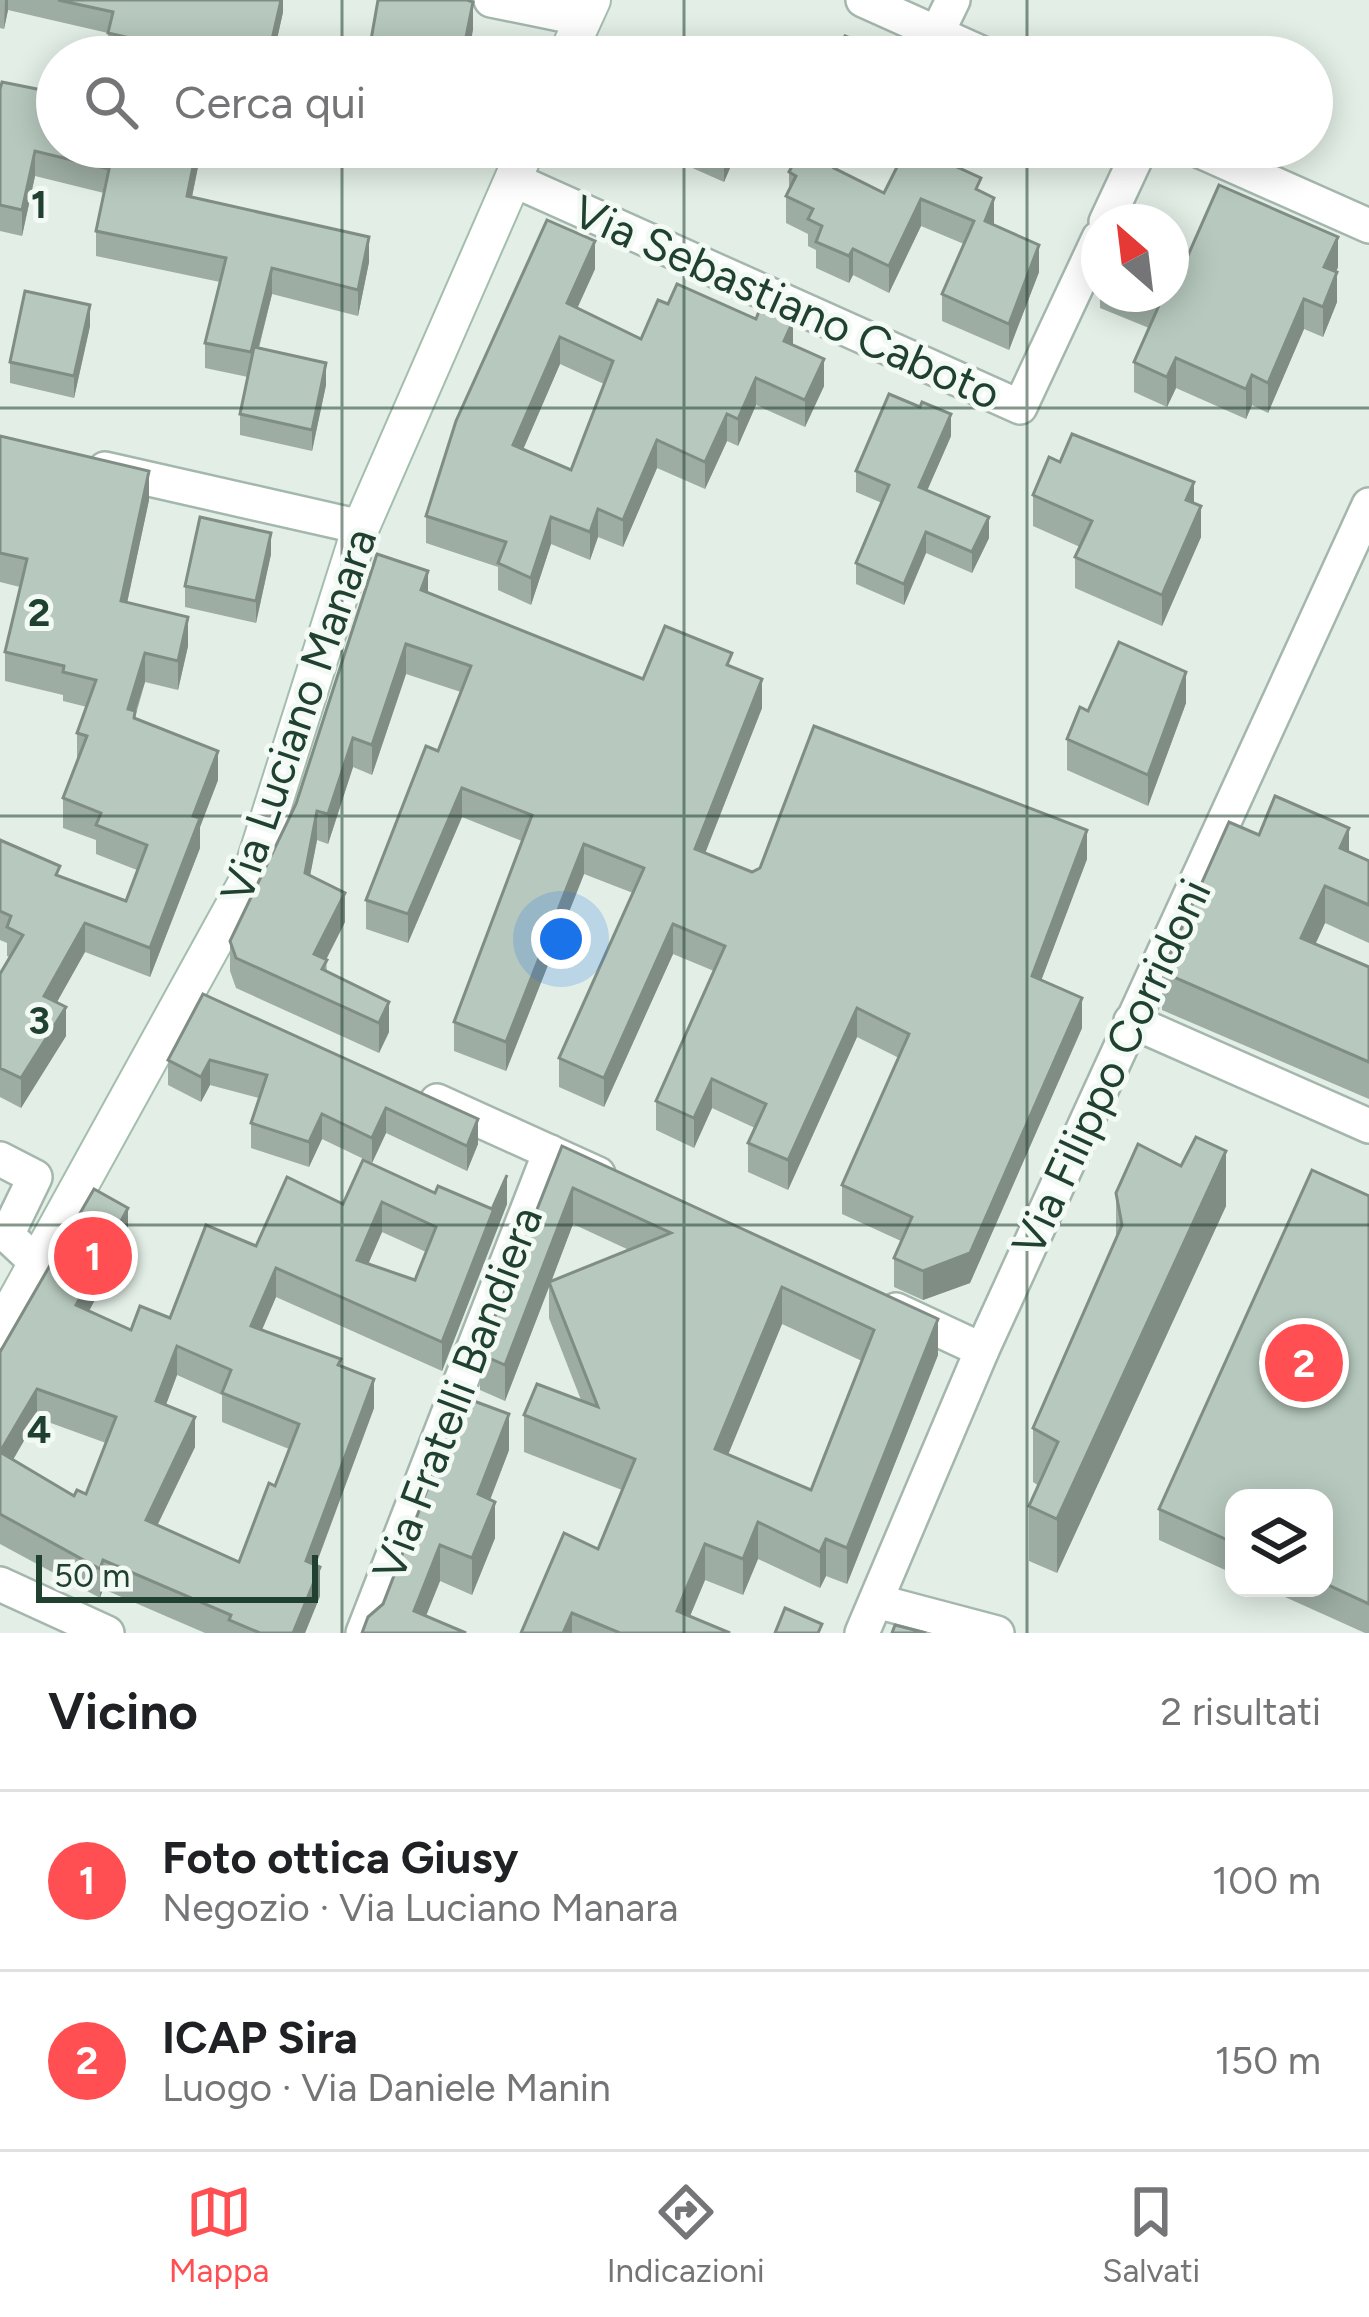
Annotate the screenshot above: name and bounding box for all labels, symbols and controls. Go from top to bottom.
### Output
search box [36,36,1333,168]
icon: search [78,69,144,135]
text: Cerca qui [174,75,366,129]
text: 1 [31,181,47,228]
street label: Via Sebastiano Caboto [565,183,1009,421]
north arrow [1081,204,1189,312]
street label: Via Luciano Manara [209,521,387,909]
text: 2 [28,589,50,636]
street label: Via Filippo Corridoni [1000,870,1222,1264]
your location [531,909,591,969]
text: 3 [28,997,50,1044]
street label: Via Fratelli Bandiera [361,1199,553,1587]
pin: 1 [54,1211,132,1301]
pin: 2 [1265,1318,1343,1408]
text: 4 [27,1406,51,1453]
map controls [1225,1489,1333,1597]
button: layers [1225,1489,1333,1597]
scale bar [36,1549,318,1602]
text: 50 m [54,1556,130,1595]
text: Vicino [48,1681,198,1742]
text: 2 risultati [1160,1688,1321,1735]
text: Foto ottica Giusy [162,1830,518,1884]
text: 1 [79,1857,95,1904]
text: 100 m [1212,1857,1321,1904]
text: Negozio · Via Luciano Manara [162,1884,678,1931]
text: ICAP Sira [162,2010,358,2064]
text: 2 [76,2037,98,2084]
text: 150 m [1215,2037,1321,2084]
text: Luogo · Via Daniele Manin [162,2064,611,2111]
tab: Mappa [169,2179,269,2290]
tab: Indicazioni [607,2179,765,2290]
tab: Salvati [1102,2179,1200,2290]

